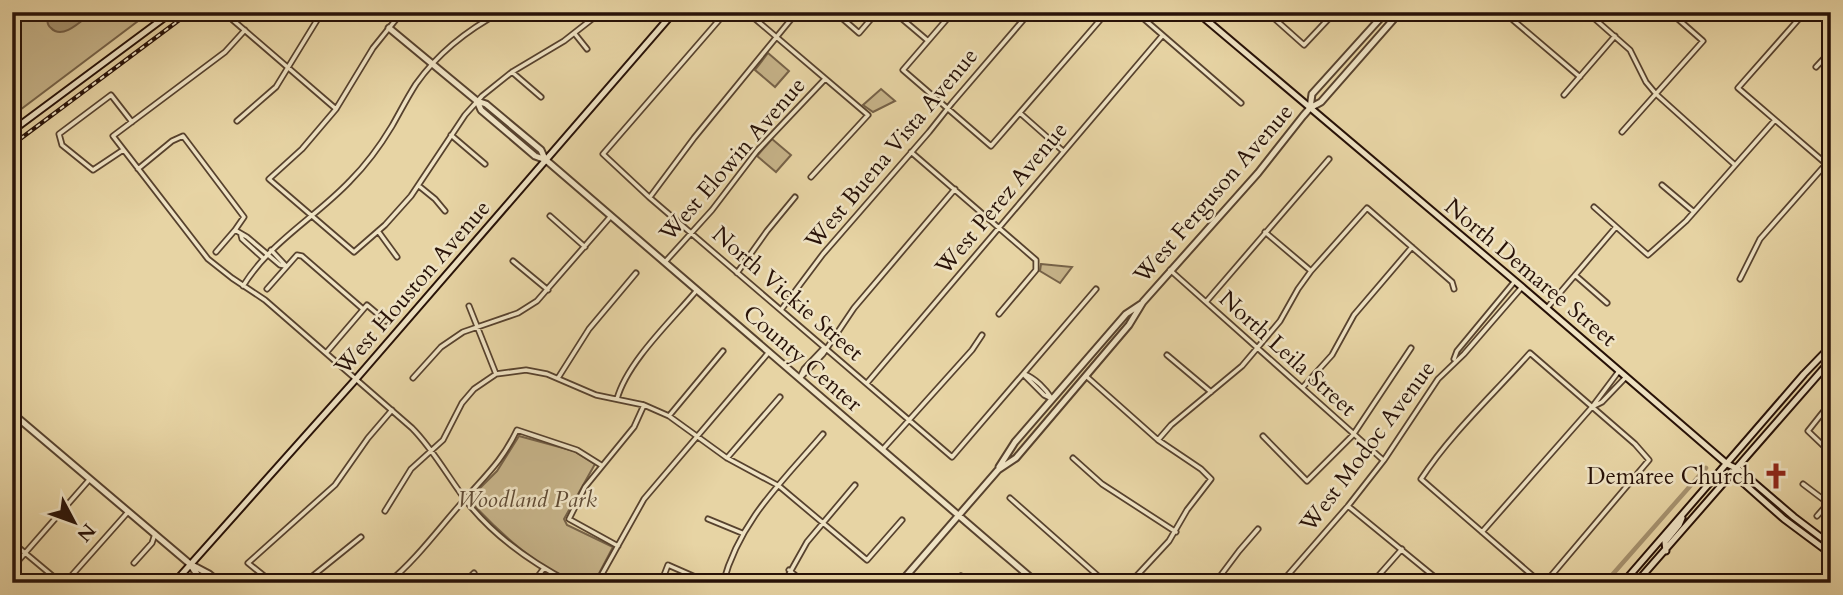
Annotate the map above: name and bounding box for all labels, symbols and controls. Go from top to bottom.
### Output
street label: West Buena Vista Avenue [797,41,985,256]
street label: West Elowin Avenue [652,71,812,249]
street label: West Ferguson Avenue [1126,97,1300,290]
street label: West Perez Avenue [928,115,1075,282]
street label: North Demaree Street [1438,191,1623,354]
street label: West Houston Avenue [327,193,497,382]
street label: North Vickie Street [705,219,870,368]
street label: North Leila Street [1212,283,1363,423]
street label: County Center [736,298,869,419]
street label: West Modoc Avenue [1292,354,1442,539]
place label: Demaree Church [1587,461,1755,492]
church icon: Demaree Church [1761,461,1791,491]
park label: Woodland Park [457,484,597,515]
north arrow [38,486,108,556]
text: N [71,518,101,548]

